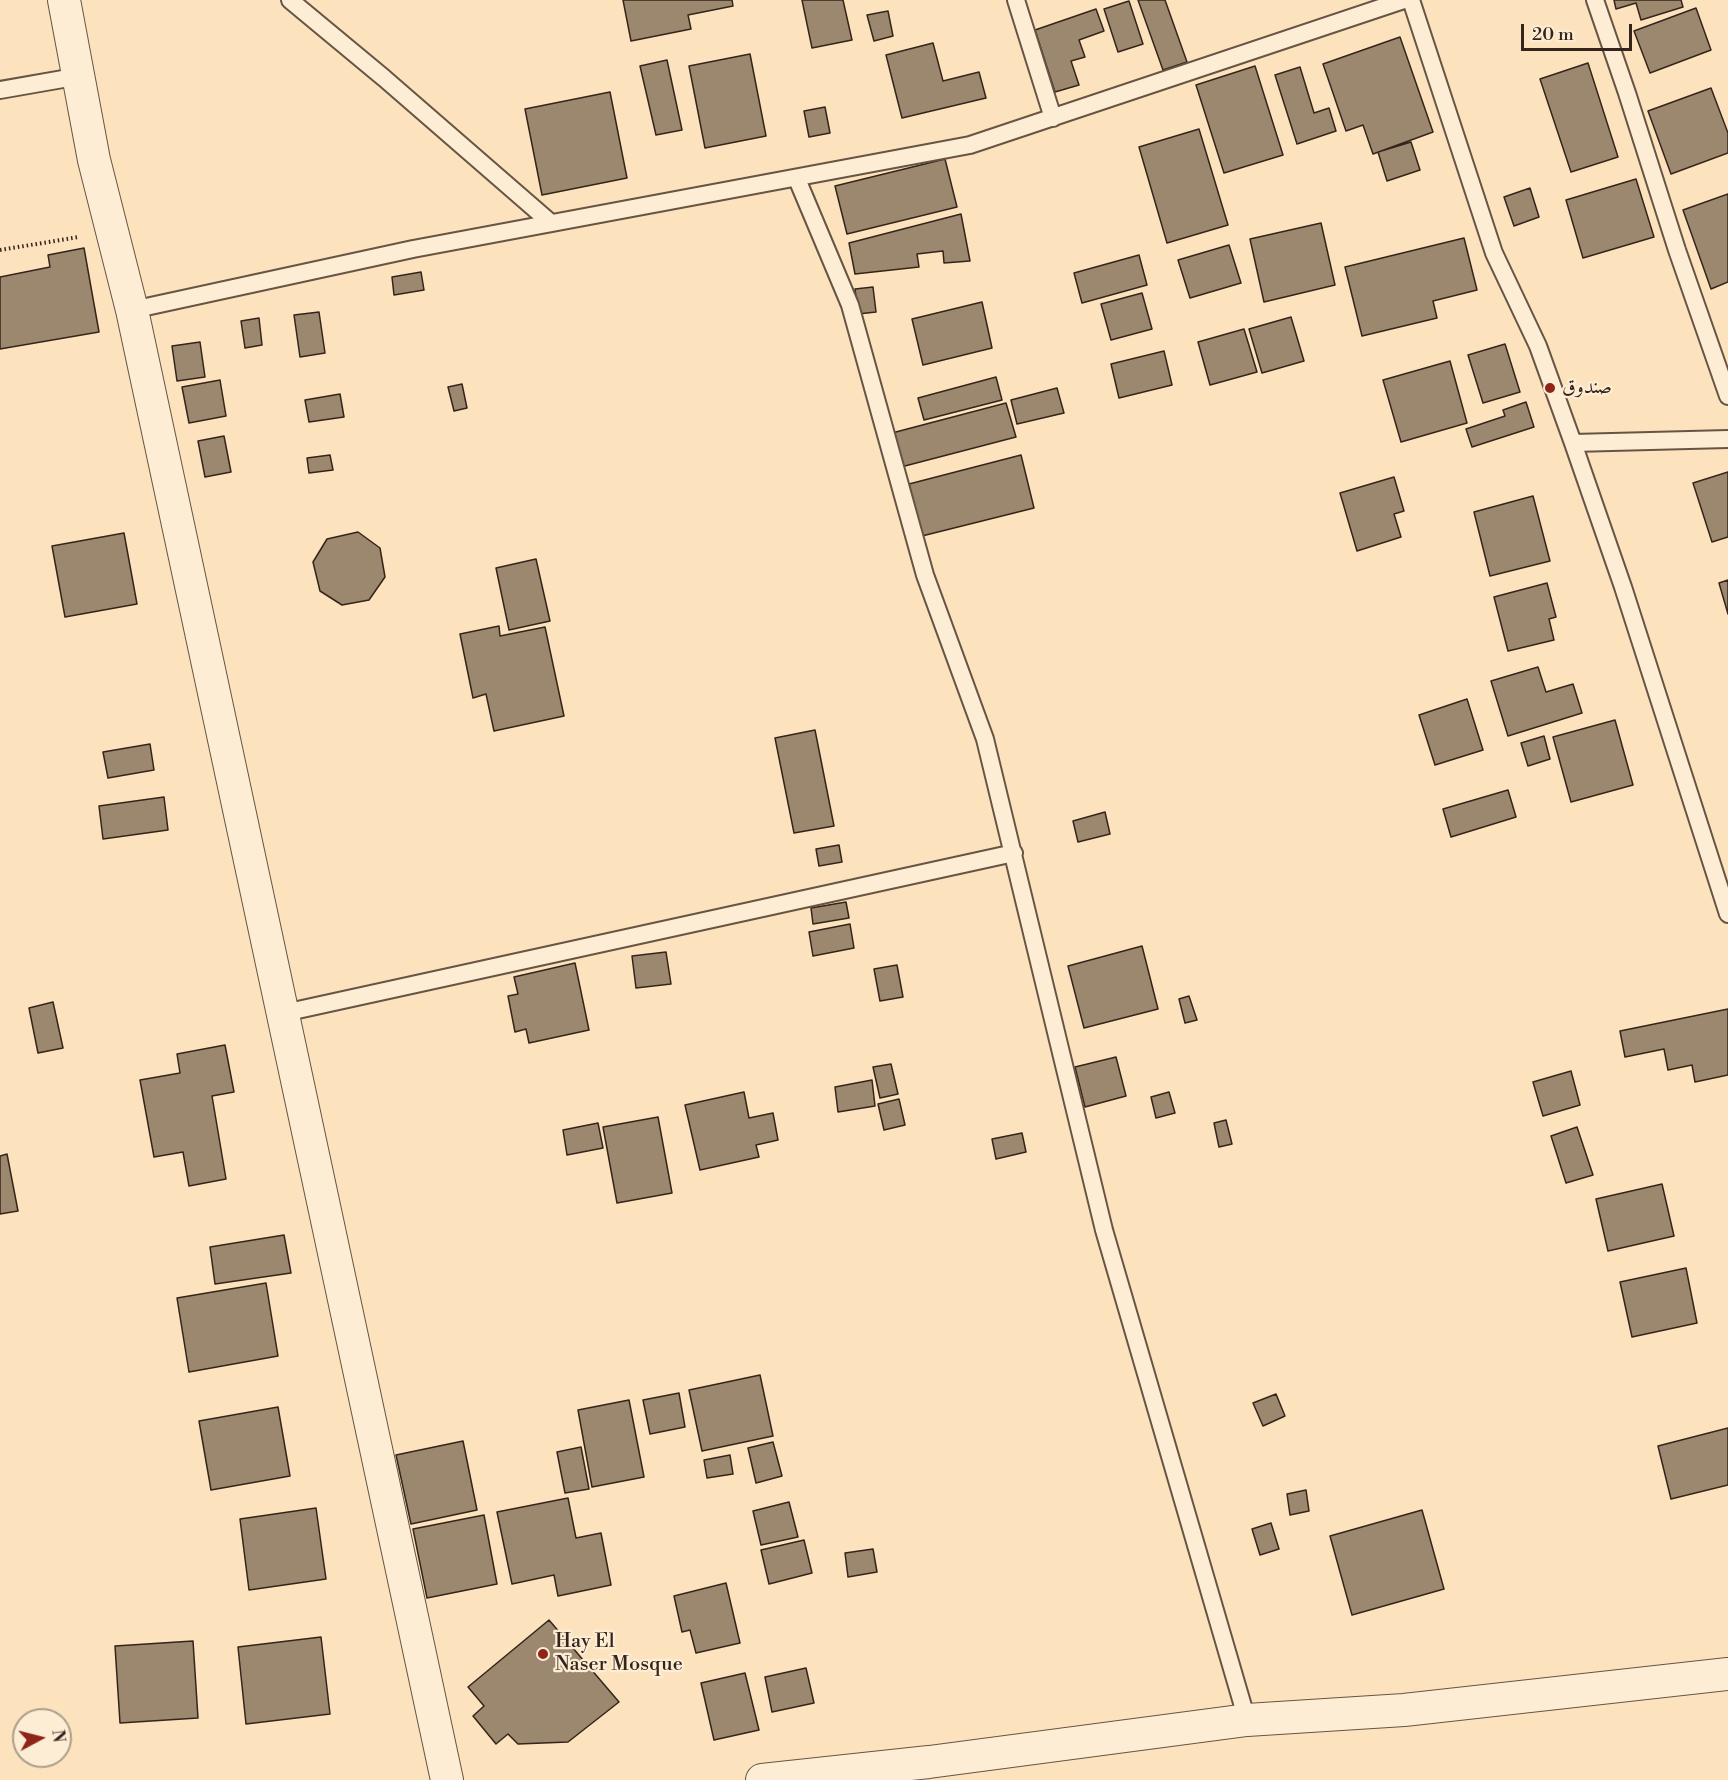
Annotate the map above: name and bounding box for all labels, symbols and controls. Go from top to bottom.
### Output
scale bar [1524,12,1635,50]
text: 20 m [1532,23,1574,46]
place label: صندوق [1562,376,1612,400]
marker: صندوق [1543,381,1557,395]
place label: Hay El Naser Mosque [555,1630,683,1677]
marker: Hay El Naser Mosque [536,1647,550,1661]
north arrow [12,1708,72,1768]
text: N [47,1729,69,1744]

